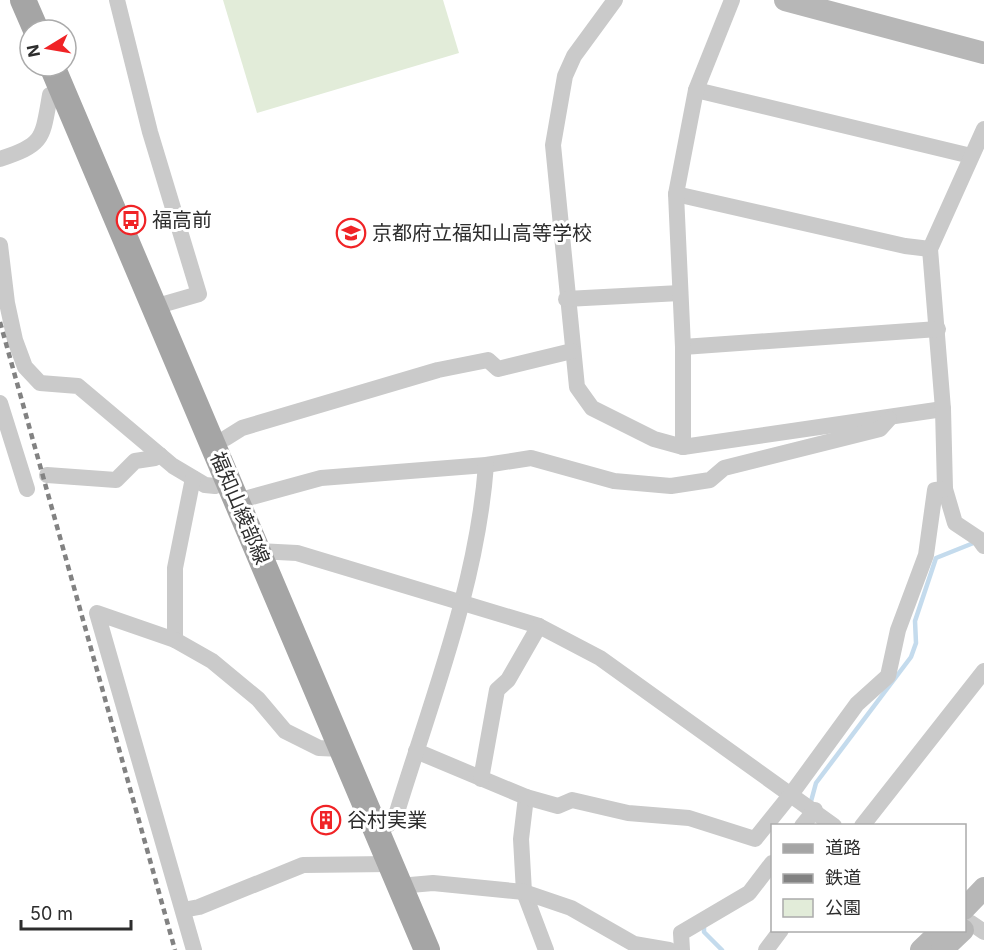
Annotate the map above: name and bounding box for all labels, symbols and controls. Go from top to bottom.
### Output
north arrow [18,18,78,78]
text: N [22,43,44,59]
bus stop icon: 福高前 [115,204,147,236]
place label: 福高前 [152,208,212,232]
school or university icon: 京都府立福知山高等学校 [335,217,367,249]
place label: 京都府立福知山高等学校 [372,221,592,245]
street label: 福知山綾部線 [206,448,274,568]
building icon: 谷村実業 [310,804,342,836]
place label: 谷村実業 [347,808,427,832]
legend [771,824,966,932]
text: 道路 [825,837,861,858]
text: 鉄道 [825,867,861,888]
scale bar [21,893,130,931]
text: 公園 [825,897,861,918]
text: 50 m [30,903,73,924]

